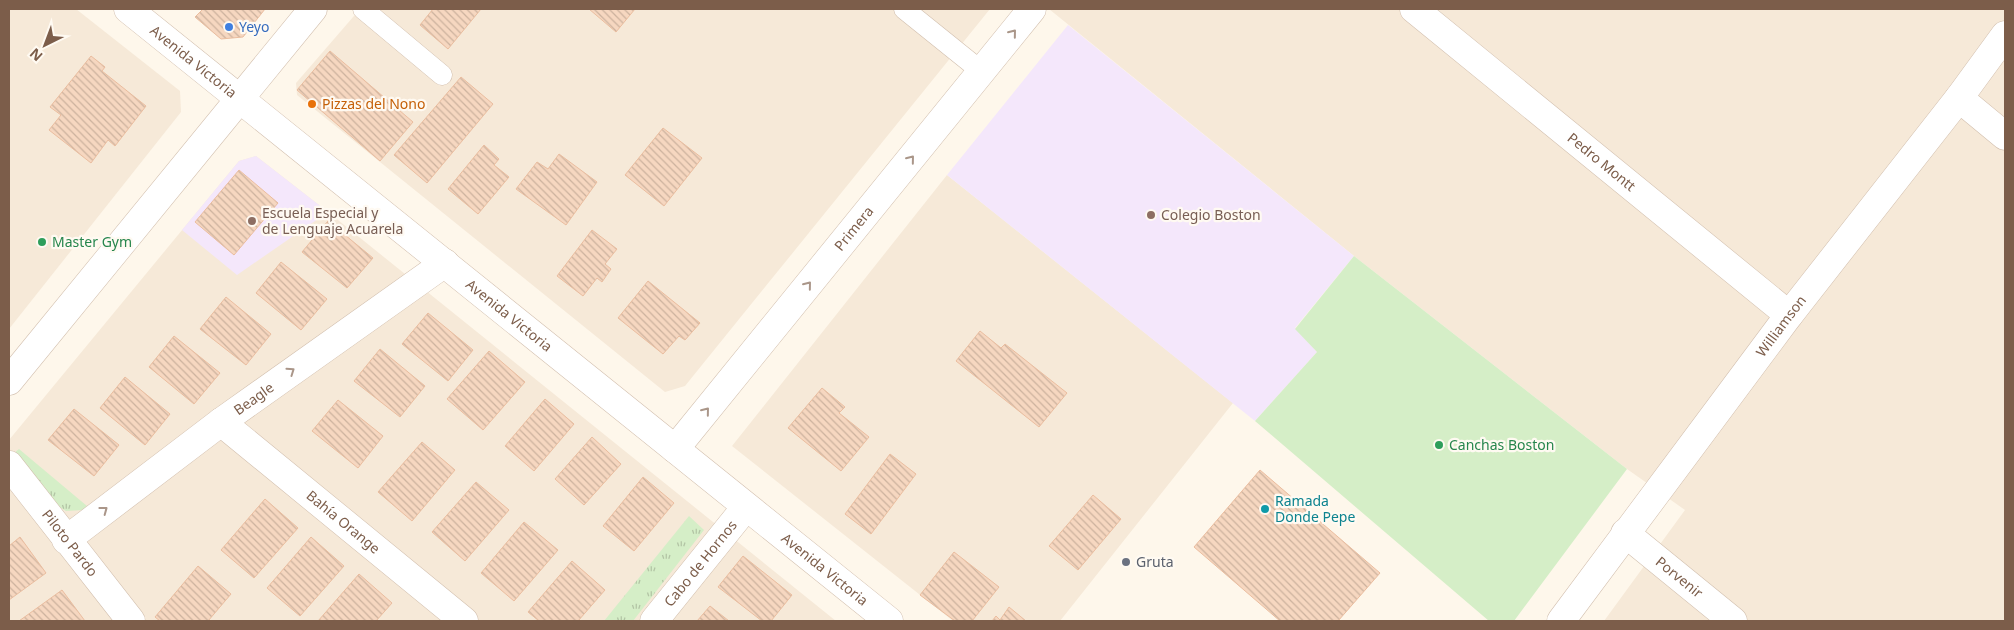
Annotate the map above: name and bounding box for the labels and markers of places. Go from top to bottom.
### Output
place label: Yeyo [239,17,269,36]
marker: Yeyo [223,21,235,33]
place label: Pizzas del Nono [322,94,425,113]
marker: Pizzas del Nono [306,98,318,110]
place label: Escuela Especial y de Lenguaje Acuarela [262,203,403,238]
place label: Colegio Boston [1161,205,1261,224]
marker: Colegio Boston [1145,209,1157,221]
marker: Escuela Especial y de Lenguaje Acuarela [246,215,258,227]
place label: Master Gym [52,232,132,251]
marker: Master Gym [36,236,48,248]
place label: Canchas Boston [1449,435,1554,454]
marker: Canchas Boston [1433,439,1445,451]
place label: Ramada Donde Pepe [1275,491,1355,526]
marker: Ramada Donde Pepe [1259,503,1271,515]
place label: Gruta [1136,552,1174,571]
marker: Gruta [1120,556,1132,568]

